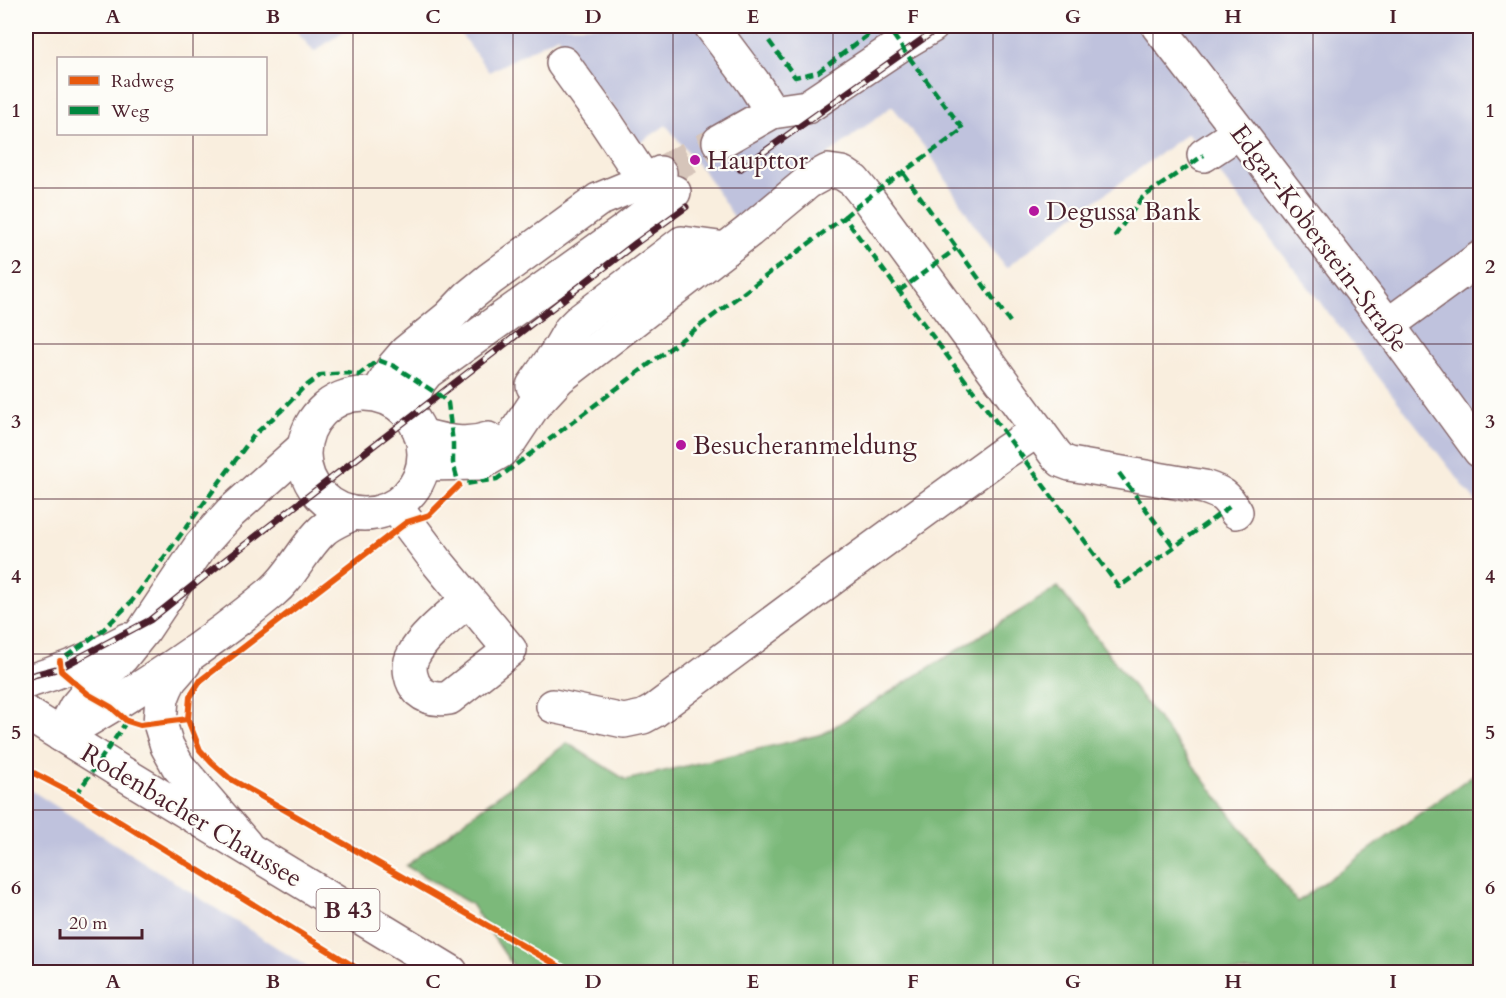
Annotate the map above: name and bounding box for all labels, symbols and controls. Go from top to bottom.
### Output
text: A [105,3,121,30]
text: B [266,3,280,30]
text: C [425,3,441,30]
text: D [584,3,602,30]
text: E [747,3,759,30]
text: F [907,3,919,30]
text: G [1065,3,1081,30]
text: H [1224,3,1242,30]
text: I [1389,3,1397,30]
legend [57,57,267,135]
text: Radweg [111,69,174,94]
text: 1 [11,97,21,124]
text: 1 [1485,97,1495,124]
text: Weg [110,99,150,124]
street label: Edgar-Koberstein-Straße [1222,117,1417,359]
place label: Haupttor [707,143,809,178]
marker: Haupttor [688,153,702,167]
place label: Degussa Bank [1046,194,1201,229]
marker: Degussa Bank [1027,204,1041,218]
text: 2 [11,253,21,280]
text: 2 [1485,253,1495,280]
text: 3 [11,408,21,435]
text: 3 [1485,408,1495,435]
place label: Besucheranmeldung [693,428,917,463]
marker: Besucheranmeldung [674,438,688,452]
text: 4 [11,563,21,590]
text: 4 [1485,563,1495,590]
text: 5 [11,719,21,746]
text: 5 [1485,719,1495,746]
street label: Rodenbacher Chaussee [74,735,309,896]
text: 6 [11,874,21,901]
text: 6 [1485,874,1495,901]
road number: B 43 [316,889,380,931]
scale bar [60,902,142,940]
text: 20 m [69,911,108,936]
text: A [105,968,121,995]
text: B [266,968,280,995]
text: C [425,968,441,995]
text: D [584,968,602,995]
text: E [747,968,759,995]
text: F [907,968,919,995]
text: G [1065,968,1081,995]
text: H [1224,968,1242,995]
text: I [1389,968,1397,995]

